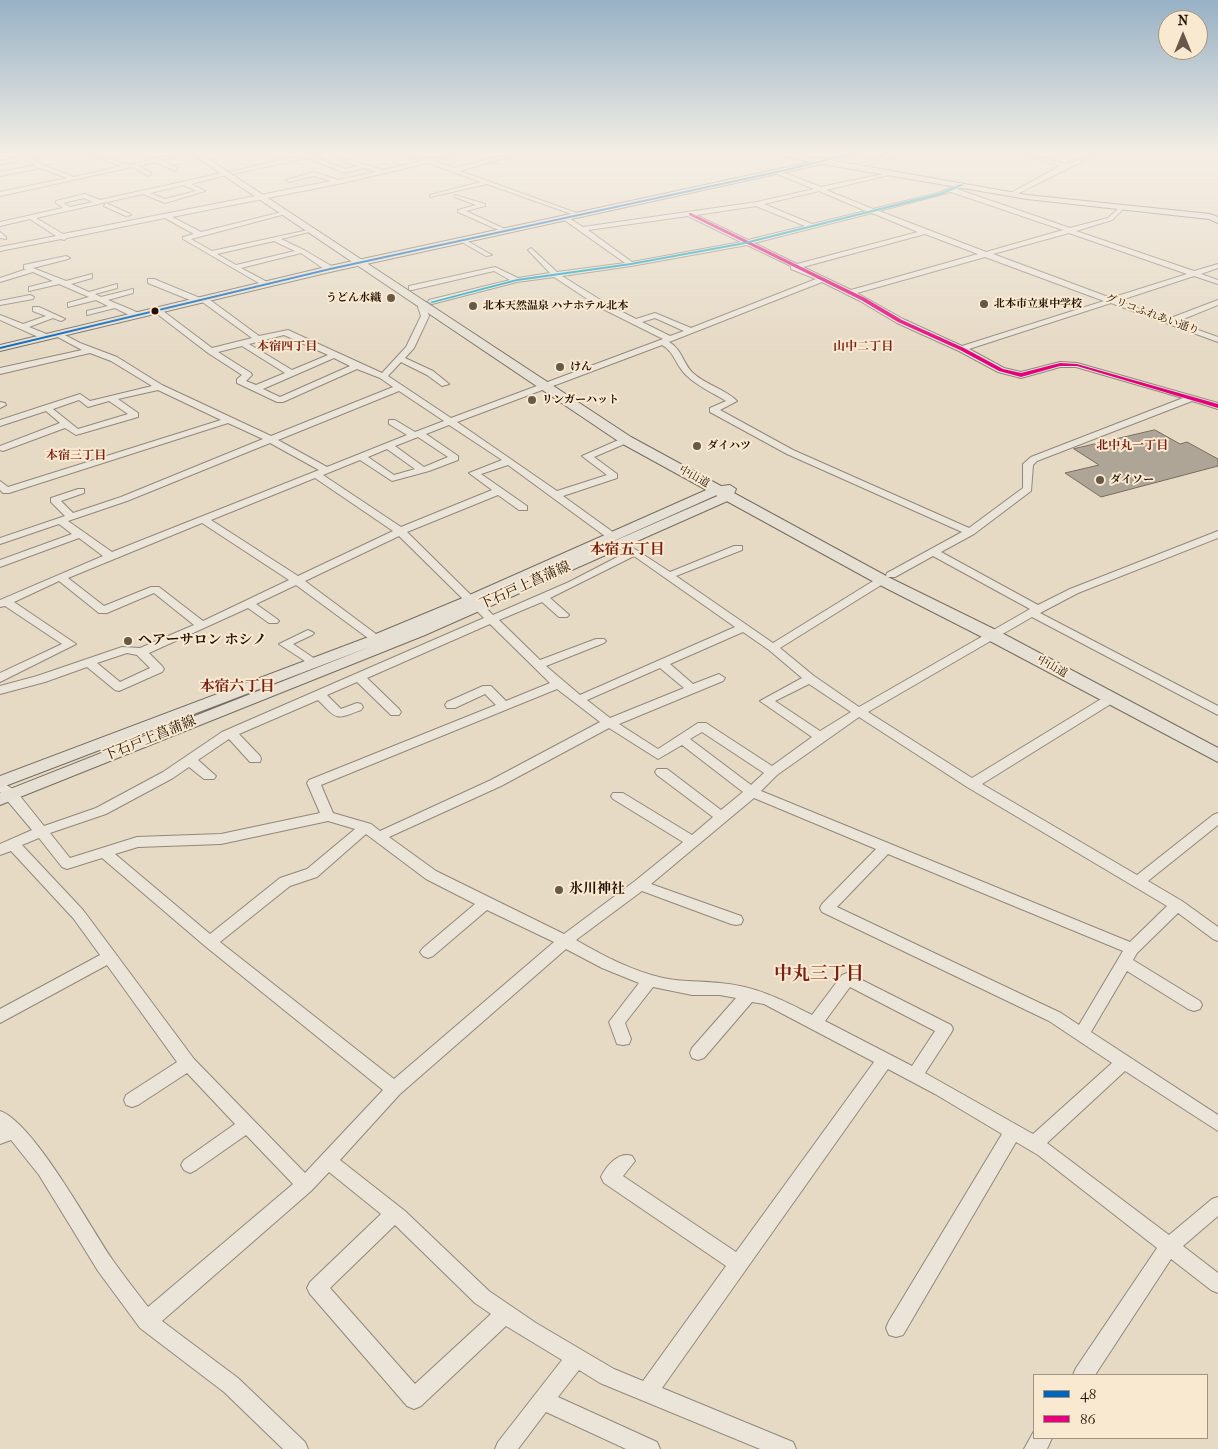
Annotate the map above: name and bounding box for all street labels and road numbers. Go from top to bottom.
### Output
street label: グリコふれあい通り [1103,292,1201,338]
street label: 中山道 [676,463,712,491]
street label: 下石戸上菖蒲線 [477,558,573,614]
street label: 中山道 [1034,653,1070,681]
street label: 下石戸上菖蒲線 [101,713,199,765]

